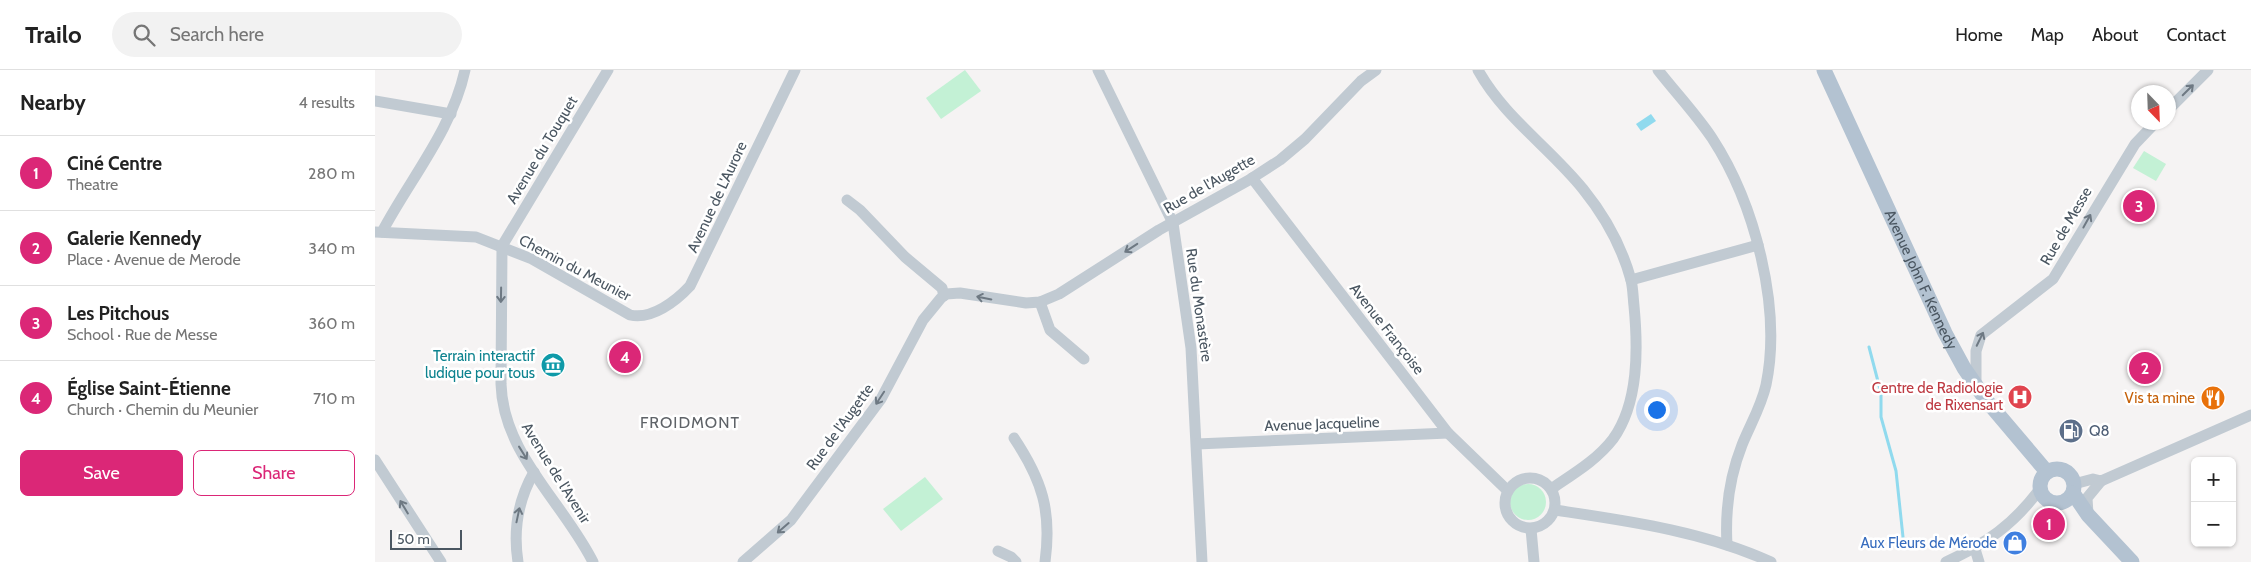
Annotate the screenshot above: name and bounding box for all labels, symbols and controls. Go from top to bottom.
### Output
search box [112,12,462,57]
text: Trailo [25,20,82,49]
icon: search [130,21,158,49]
text: Search here [170,23,264,46]
text: Home [1955,24,2003,46]
text: Map [2031,24,2064,46]
text: About [2092,24,2138,46]
text: Contact [2166,24,2226,46]
one-way arrow [2182,84,2194,96]
north arrow [2131,85,2176,130]
text: Nearby [20,90,86,115]
text: 4 results [298,93,355,112]
street label: Avenue du Touquet [503,93,581,207]
street label: Avenue de L'Aurore [683,138,751,255]
street label: Rue de l'Augette [1160,150,1258,217]
text: Ciné Centre [67,152,162,175]
text: 1 [33,164,39,183]
text: 280 m [308,164,355,183]
text: Theatre [67,175,118,194]
street label: Rue de Messe [2036,184,2096,268]
pin: 3 [2123,187,2155,225]
street label: Avenue John F. Kennedy [1881,207,1961,353]
one-way arrow [2082,213,2092,228]
text: Galerie Kennedy [67,227,202,250]
street label: Chemin du Meunier [516,231,634,305]
text: 2 [32,239,40,258]
text: 340 m [308,239,355,258]
one-way arrow [1125,244,1139,254]
street label: Rue du Monastère [1182,247,1216,363]
text: Place · Avenue de Merode [67,250,241,269]
street label: Avenue Françoise [1346,280,1428,378]
one-way arrow [496,286,506,303]
one-way arrow [976,292,992,302]
text: Les Pitchous [67,302,169,325]
text: 3 [32,314,40,333]
text: 360 m [308,314,355,333]
text: School · Rue de Messe [67,325,217,344]
one-way arrow [1976,332,1986,347]
pin: 4 [609,338,641,376]
place label: Terrain interactif ludique pour tous [425,347,535,382]
pin: 2 [2129,349,2161,387]
museum icon: Terrain interactif ludique pour tous [540,352,566,378]
text: Église Saint-Étienne [67,377,231,400]
place label: Centre de Radiologie de Rixensart [1872,379,2003,414]
street label: Rue de l'Augette [803,380,878,474]
hospital icon: Centre de Radiologie de Rixensart [2007,384,2033,410]
restaurant icon: Vis ta mine [2200,385,2226,411]
text: 4 [31,389,41,408]
text: 710 m [313,389,355,408]
place label: Vis ta mine [2124,389,2195,407]
one-way arrow [875,391,885,405]
your location [1644,397,1670,423]
text: Church · Chemin du Meunier [67,400,258,419]
district label: FROIDMONT [640,413,740,432]
street label: Avenue Jacqueline [1264,413,1380,435]
fuel station icon: Q8 [2058,418,2084,444]
street label: Avenue de l'Avenir [518,419,594,527]
place label: Q8 [2089,422,2110,440]
one-way arrow [518,446,528,460]
button: Save [20,450,183,496]
button: Share [193,450,355,496]
map controls [2191,457,2236,547]
button: + [2191,457,2236,502]
one-way arrow [398,500,408,514]
button: − [2191,502,2236,547]
pin: 1 [2033,505,2065,543]
one-way arrow [514,508,523,524]
one-way arrow [776,522,789,534]
scale bar [390,527,463,550]
text: 50 m [397,530,430,548]
shop icon: Aux Fleurs de Mérode [2002,530,2028,556]
place label: Aux Fleurs de Mérode [1861,534,1997,552]

